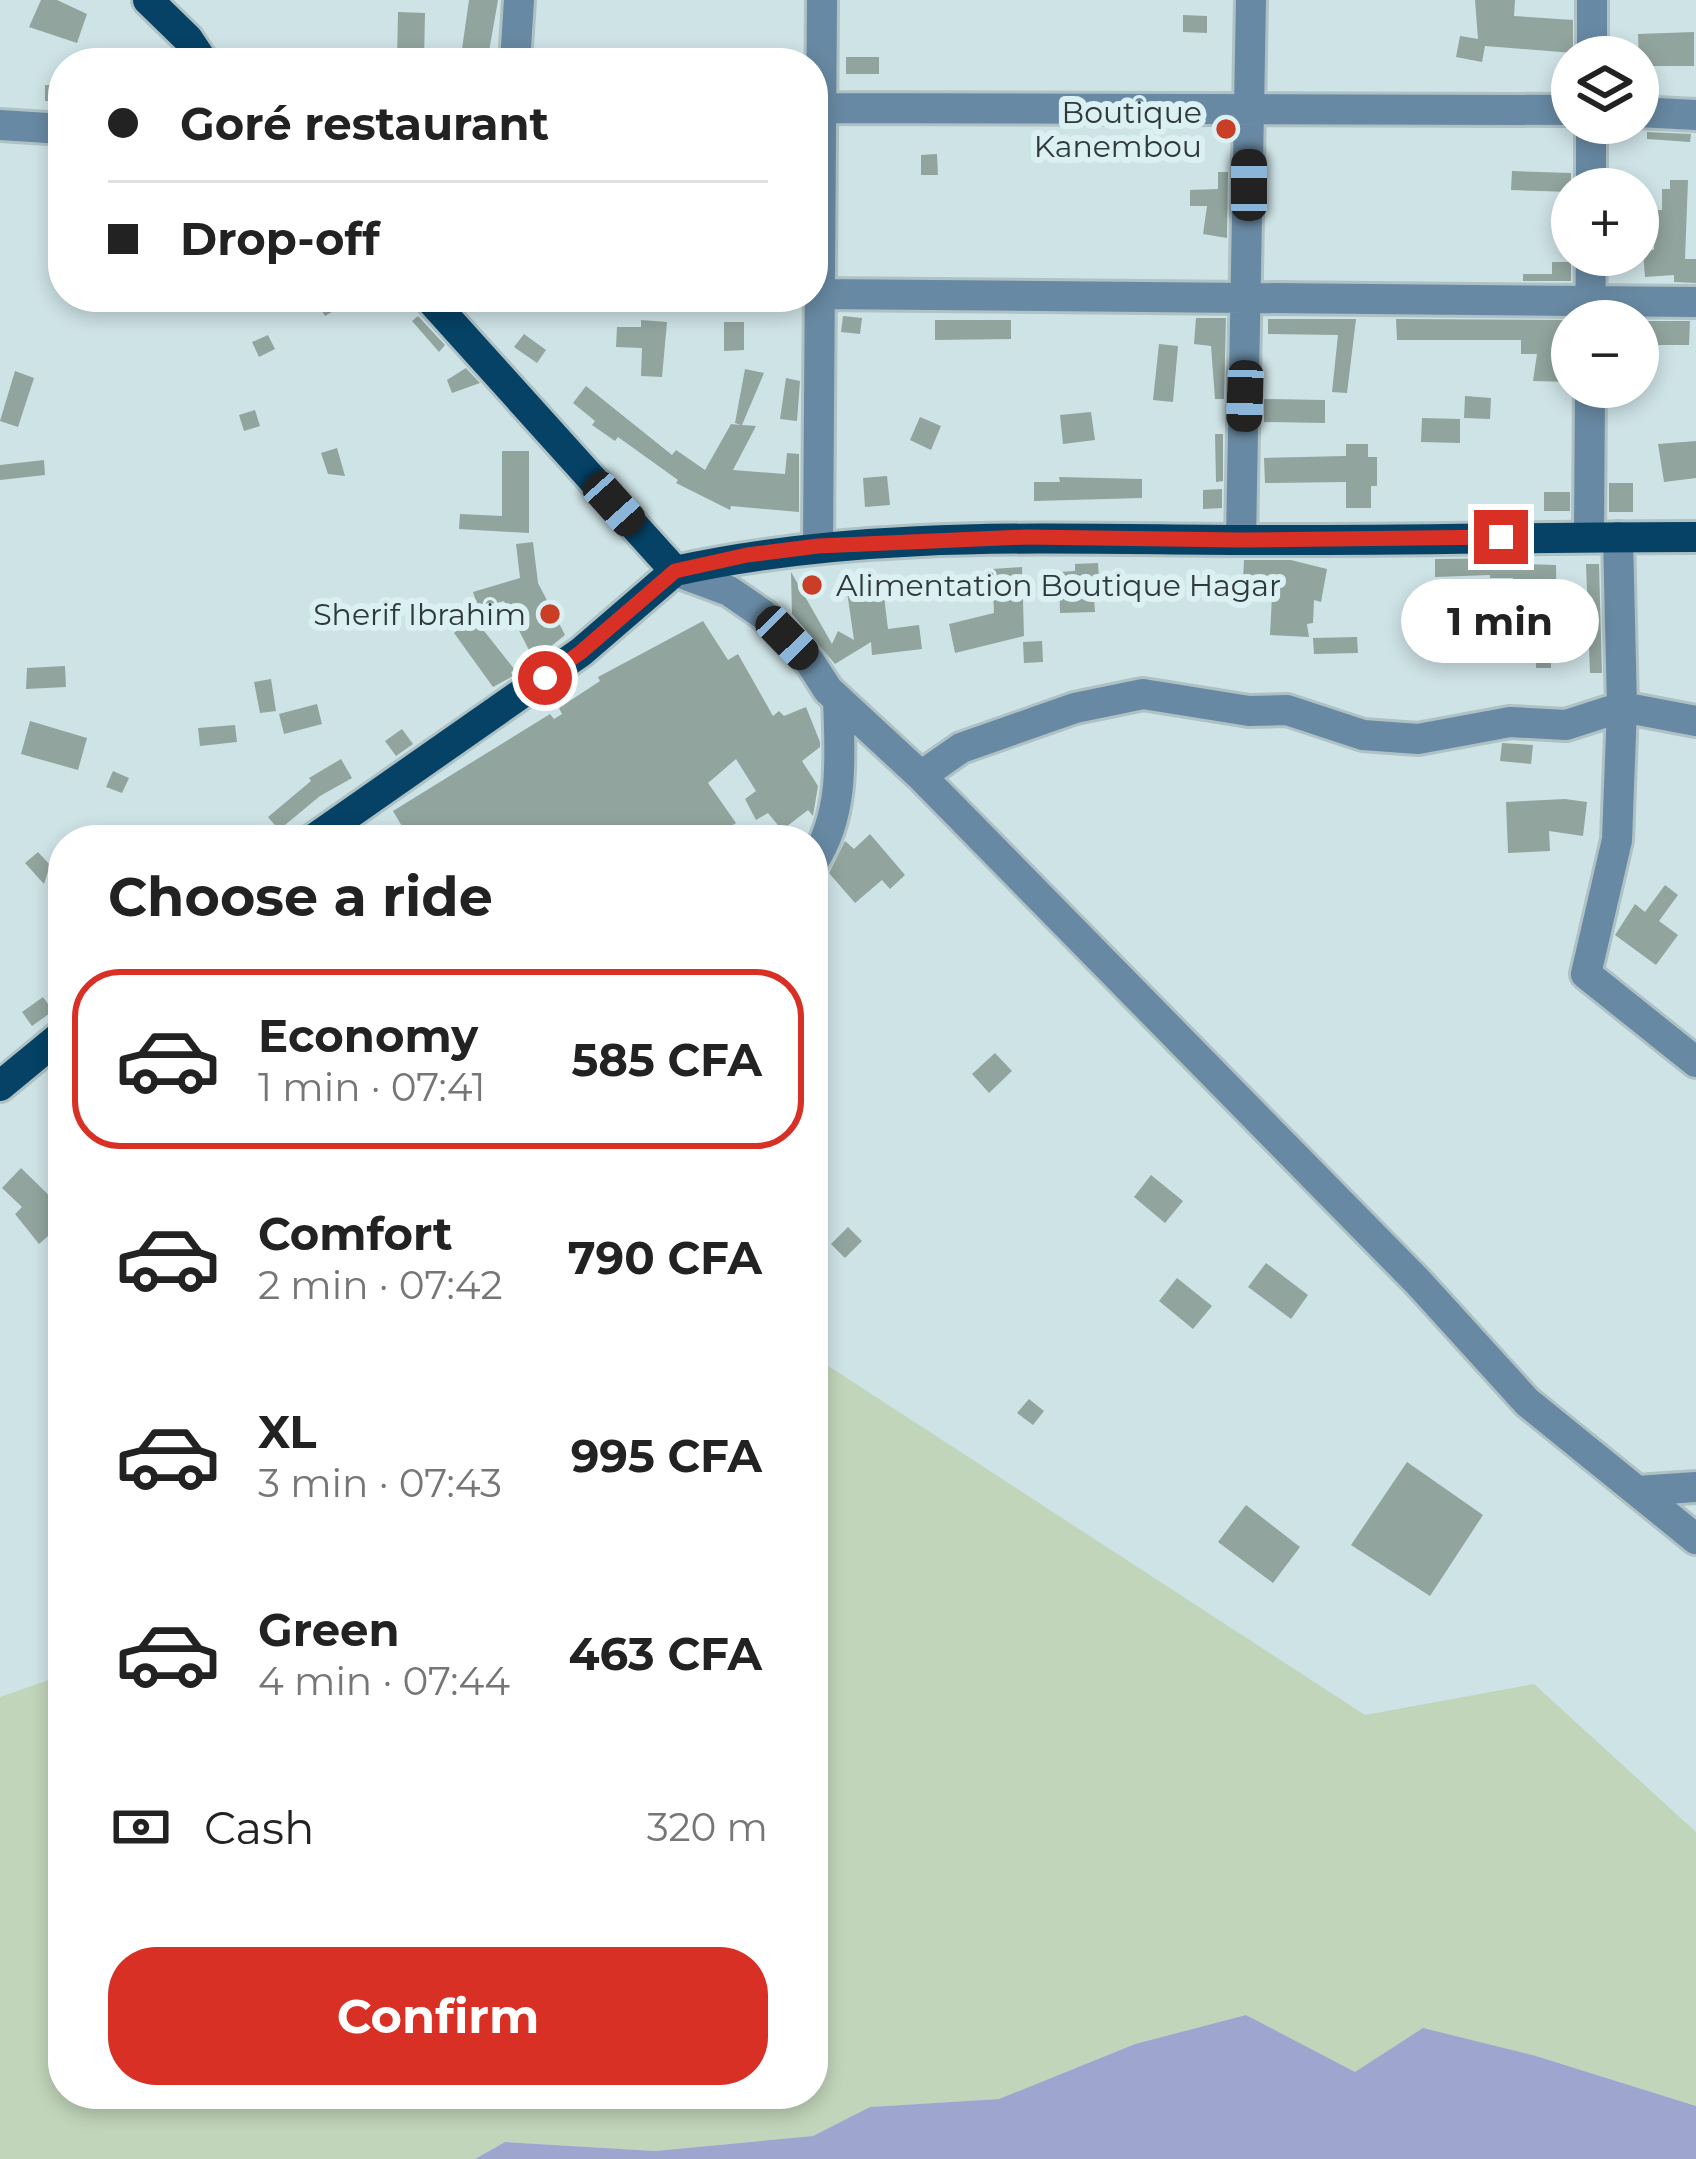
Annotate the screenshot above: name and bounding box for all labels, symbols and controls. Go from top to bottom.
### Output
map controls [1551,36,1659,408]
button: layers [1551,36,1659,144]
place label: Boutique Kanembou [1034,94,1202,165]
text: Goré restaurant [180,96,549,151]
marker: Boutique Kanembou [1213,116,1239,142]
car [1231,149,1267,221]
button: + [1551,168,1659,276]
text: Drop-off [180,211,380,266]
button: − [1551,300,1659,408]
car [1226,359,1264,433]
car [577,465,651,543]
route end [1474,510,1528,564]
place label: Alimentation Boutique Hagar [836,567,1281,604]
marker: Alimentation Boutique Hagar [799,572,825,598]
callout: 1 min [1402,579,1600,663]
place label: Sherif Ibrahim [313,596,526,633]
text: 1 min [1447,597,1553,645]
car [749,600,825,676]
marker: Sherif Ibrahim [537,601,563,627]
route start [518,651,572,705]
text: Choose a ride [108,864,493,930]
icon: car [114,1005,222,1113]
text: Economy [258,1008,478,1063]
text: 585 CFA [571,1032,762,1087]
text: 1 min · 07:41 [258,1063,486,1111]
icon: car [114,1203,222,1311]
text: Comfort [258,1206,453,1261]
text: 790 CFA [568,1230,762,1285]
text: 2 min · 07:42 [258,1261,503,1309]
icon: car [114,1401,222,1509]
text: XL [258,1404,316,1459]
text: 995 CFA [571,1428,762,1483]
text: 3 min · 07:43 [258,1459,502,1507]
icon: car [114,1599,222,1707]
text: Green [258,1602,400,1657]
text: 463 CFA [568,1626,762,1681]
text: 4 min · 07:44 [258,1657,510,1705]
icon: cash [108,1794,174,1860]
text: Cash [204,1800,315,1855]
text: 320 m [647,1803,768,1851]
button: Confirm [108,1947,768,2085]

